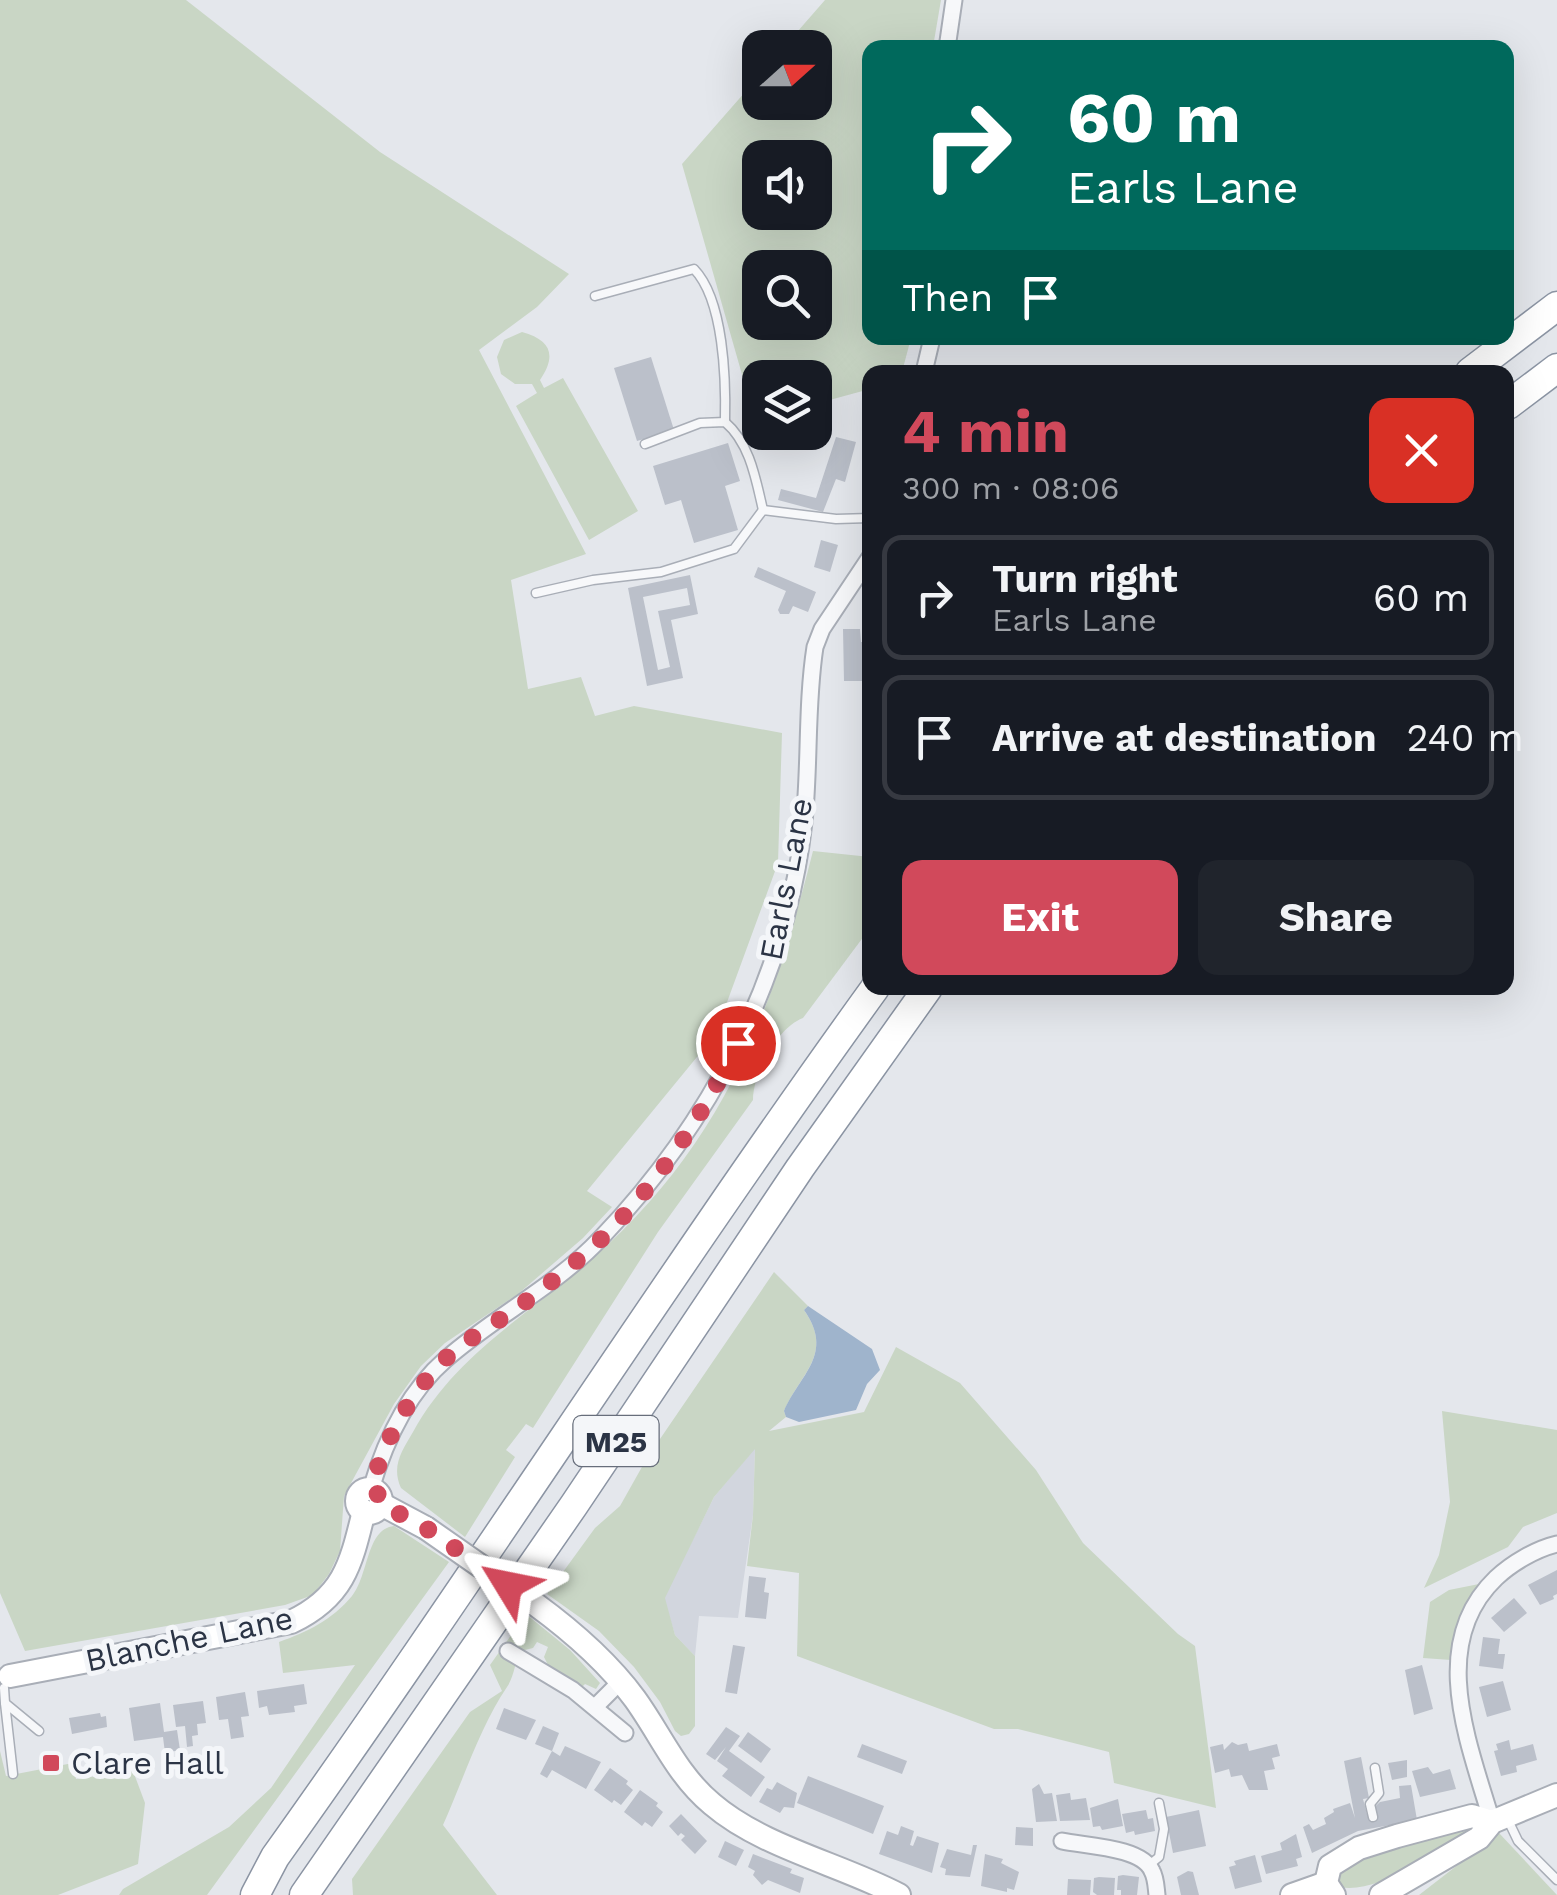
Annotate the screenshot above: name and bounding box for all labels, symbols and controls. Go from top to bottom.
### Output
north arrow [742,30,832,120]
map controls [742,30,832,450]
text: 60 m [1067,77,1241,159]
icon: right [902,80,1032,210]
button: sound [742,140,832,230]
text: Earls Lane [1067,161,1299,214]
button: search [742,250,832,340]
icon: arrive [1013,270,1068,325]
text: Then [902,276,993,320]
button: layers [742,360,832,450]
text: 4 min [902,396,1069,467]
button: close [1369,398,1474,503]
text: 300 m · 08:06 [902,469,1119,507]
text: Turn right [992,557,1178,601]
icon: right [907,570,962,625]
text: 60 m [1373,576,1469,620]
text: Earls Lane [992,601,1157,639]
icon: arrive [907,710,962,765]
text: Arrive at destination [992,716,1377,760]
text: 240 m [1407,716,1524,760]
street label: Earls Lane [752,795,820,963]
button: Exit [902,860,1178,975]
button: Share [1198,860,1474,975]
pin [696,1001,781,1086]
icon: arrive [711,1016,766,1071]
road number: M25 [574,1416,658,1466]
position arrow [456,1533,560,1637]
street label: Blanche Lane [82,1598,296,1680]
place label: Clare Hall [71,1744,224,1782]
marker: Clare Hall [40,1752,62,1774]

